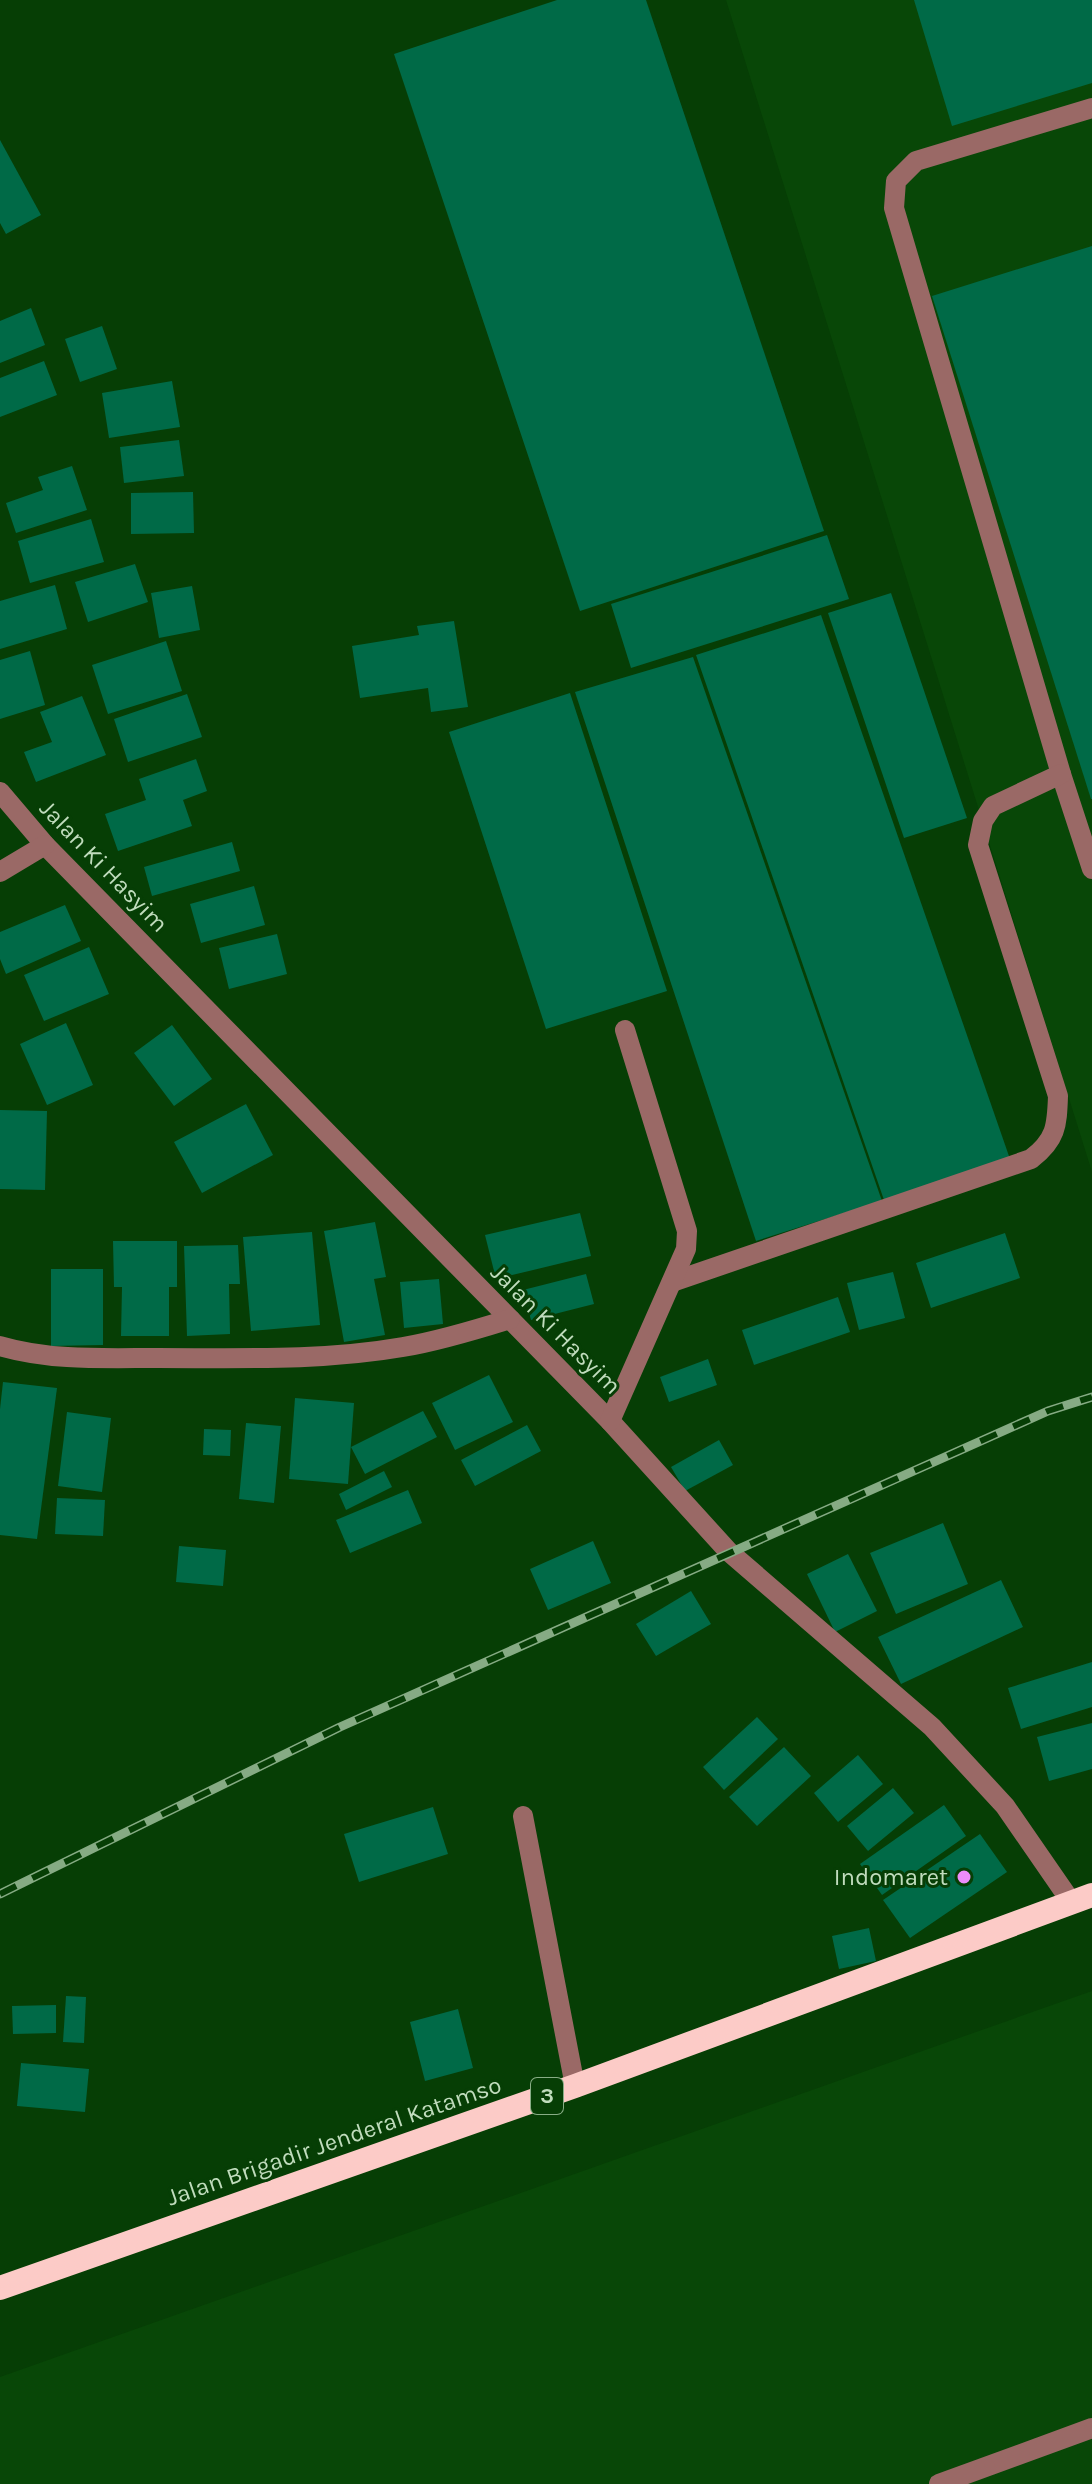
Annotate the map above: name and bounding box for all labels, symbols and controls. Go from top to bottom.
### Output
street label: Jalan Ki Hasyim [34,794,174,938]
street label: Jalan Ki Hasyim [485,1258,627,1400]
place label: Indomaret [834,1863,948,1891]
marker: Indomaret [955,1868,973,1886]
street label: Jalan Brigadir Jenderal Katamso [163,2070,505,2212]
road number: 3 [531,2078,563,2114]

